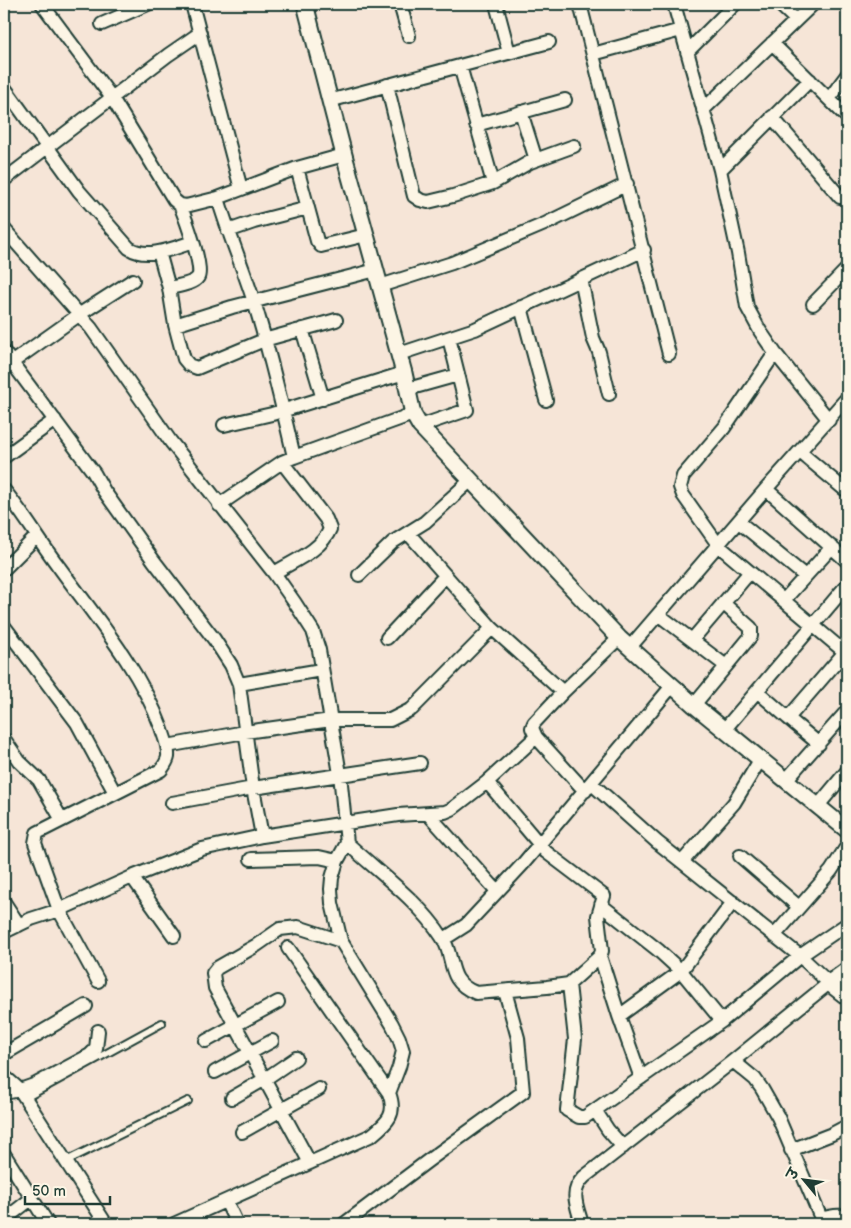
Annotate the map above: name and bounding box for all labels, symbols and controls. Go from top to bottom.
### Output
north arrow [778,1156,828,1206]
text: उ [782,1164,804,1184]
scale bar [25,1173,110,1205]
text: 50 m [32,1182,66,1201]

